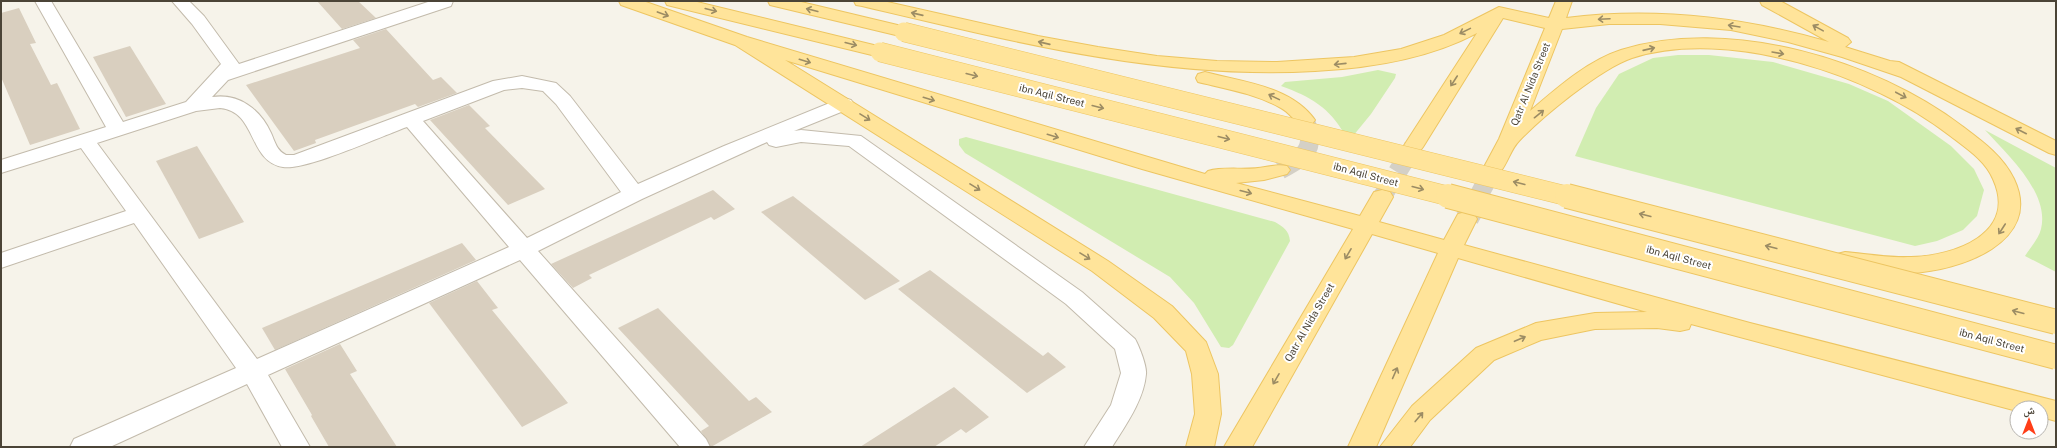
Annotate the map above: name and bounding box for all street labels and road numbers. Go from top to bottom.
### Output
street label: Qatr Al Nida Street [1508,41,1552,127]
street label: ibn Aqil Street [1018,81,1086,109]
street label: ibn Aqil Street [1332,160,1400,188]
street label: ibn Aqil Street [1645,243,1713,271]
street label: Qatr Al Nida Street [1282,281,1336,363]
street label: ibn Aqil Street [1958,326,2026,354]

